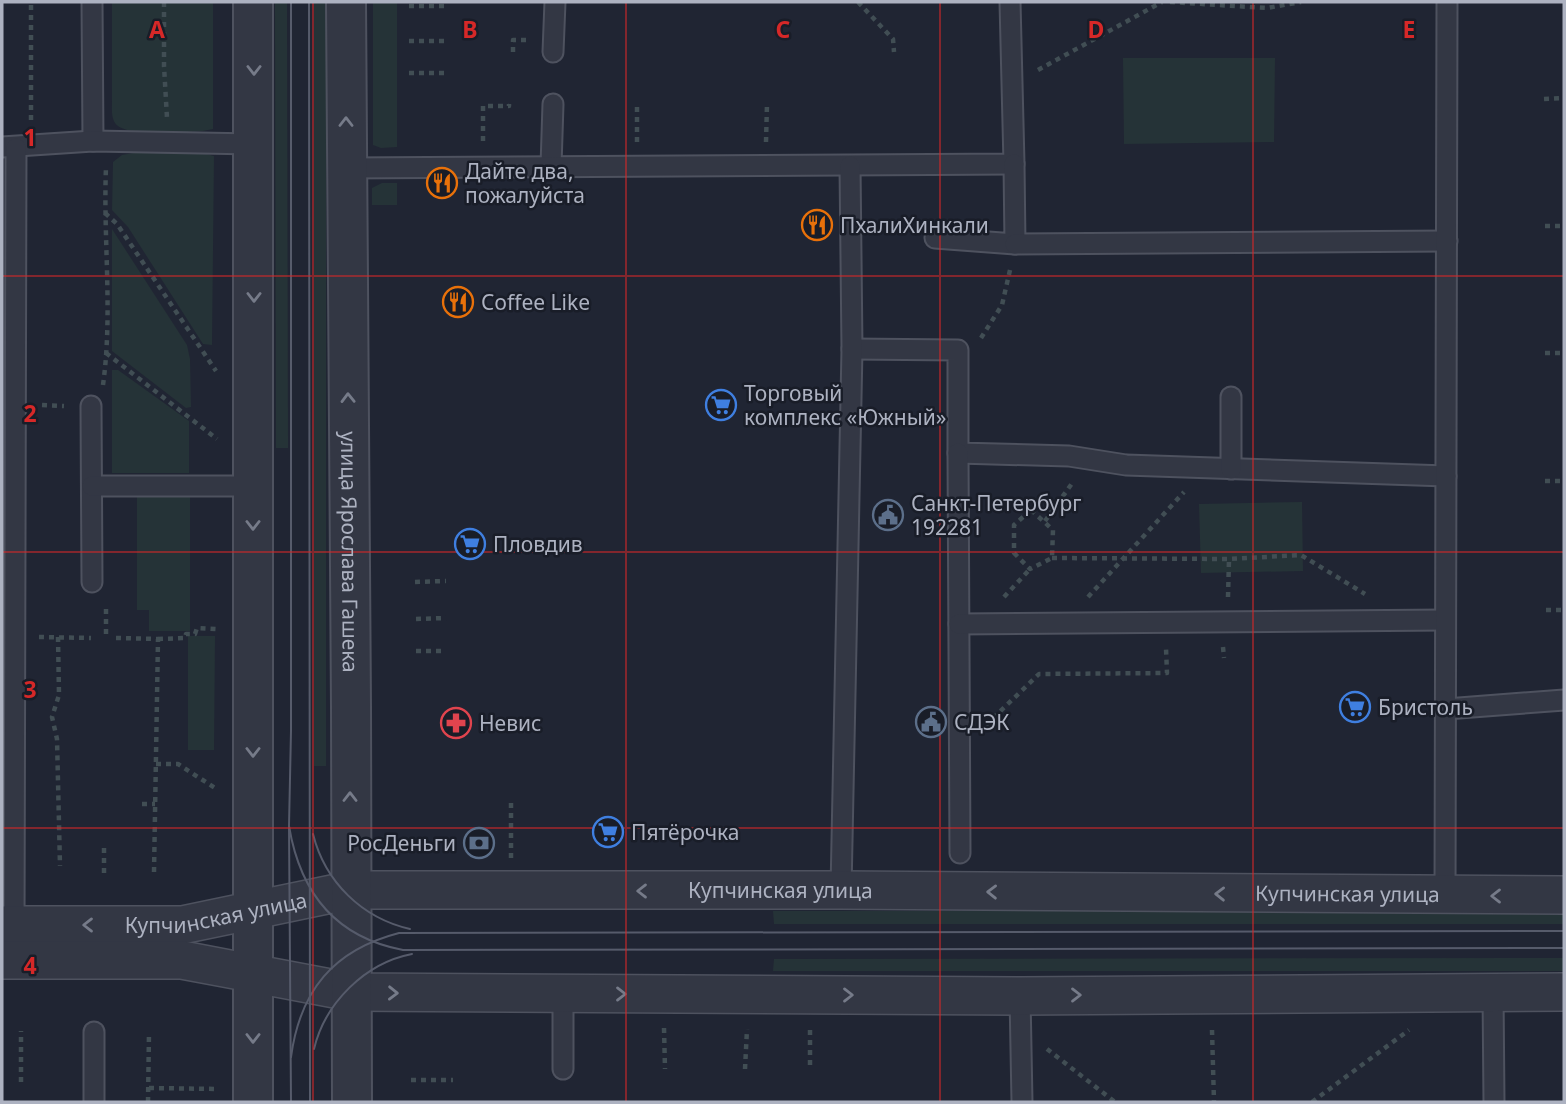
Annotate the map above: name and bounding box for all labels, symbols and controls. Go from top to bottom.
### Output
text: A [149,13,165,45]
text: B [462,13,478,45]
text: C [776,13,791,45]
text: D [1088,13,1104,45]
text: E [1403,13,1415,45]
one-way arrow [246,65,262,76]
one-way arrow [338,116,354,126]
text: 1 [23,121,37,153]
place label: Дайте два, пожалуйста [465,157,585,209]
restaurant icon: Дайте два, пожалуйста [425,166,459,200]
restaurant icon: ПхалиХинкали [800,208,834,242]
place label: ПхалиХинкали [840,211,989,239]
restaurant icon: Coffee Like [441,285,475,319]
place label: Coffee Like [481,288,590,316]
one-way arrow [246,293,262,303]
place label: Торговый комплекс «Южный» [744,379,946,431]
supermarket icon: Торговый комплекс «Южный» [704,388,738,422]
one-way arrow [340,392,356,403]
text: 2 [23,397,37,429]
street label: улица Ярослава Гашека [335,431,365,673]
place label: Санкт-Петербург 192281 [911,489,1081,541]
public building icon: Санкт-Петербург 192281 [871,498,905,532]
one-way arrow [245,520,261,531]
supermarket icon: Пловдив [453,527,487,561]
place label: Пловдив [493,530,583,558]
text: 3 [23,673,37,705]
supermarket icon: Бристоль [1338,690,1372,724]
place label: Бристоль [1378,693,1473,721]
public building icon: СДЭК [914,705,948,739]
pharmacy icon: Невис [439,706,473,740]
place label: СДЭК [954,708,1009,736]
place label: Невис [479,709,541,737]
one-way arrow [245,748,261,758]
one-way arrow [342,791,358,802]
supermarket icon: Пятёрочка [591,815,625,849]
place label: Пятёрочка [631,818,739,846]
bank icon: РосДеньги [462,826,496,860]
place label: РосДеньги [347,829,456,857]
street label: Купчинская улица [688,876,873,904]
street label: Купчинская улица [1255,879,1440,908]
one-way arrow [636,883,647,899]
one-way arrow [986,884,997,900]
street label: Купчинская улица [125,885,310,939]
one-way arrow [1214,886,1224,902]
one-way arrow [1490,888,1501,904]
one-way arrow [82,917,93,933]
text: 4 [23,949,37,981]
one-way arrow [388,985,399,1001]
one-way arrow [616,986,626,1002]
one-way arrow [843,987,854,1003]
one-way arrow [1071,987,1081,1003]
one-way arrow [245,1033,261,1044]

